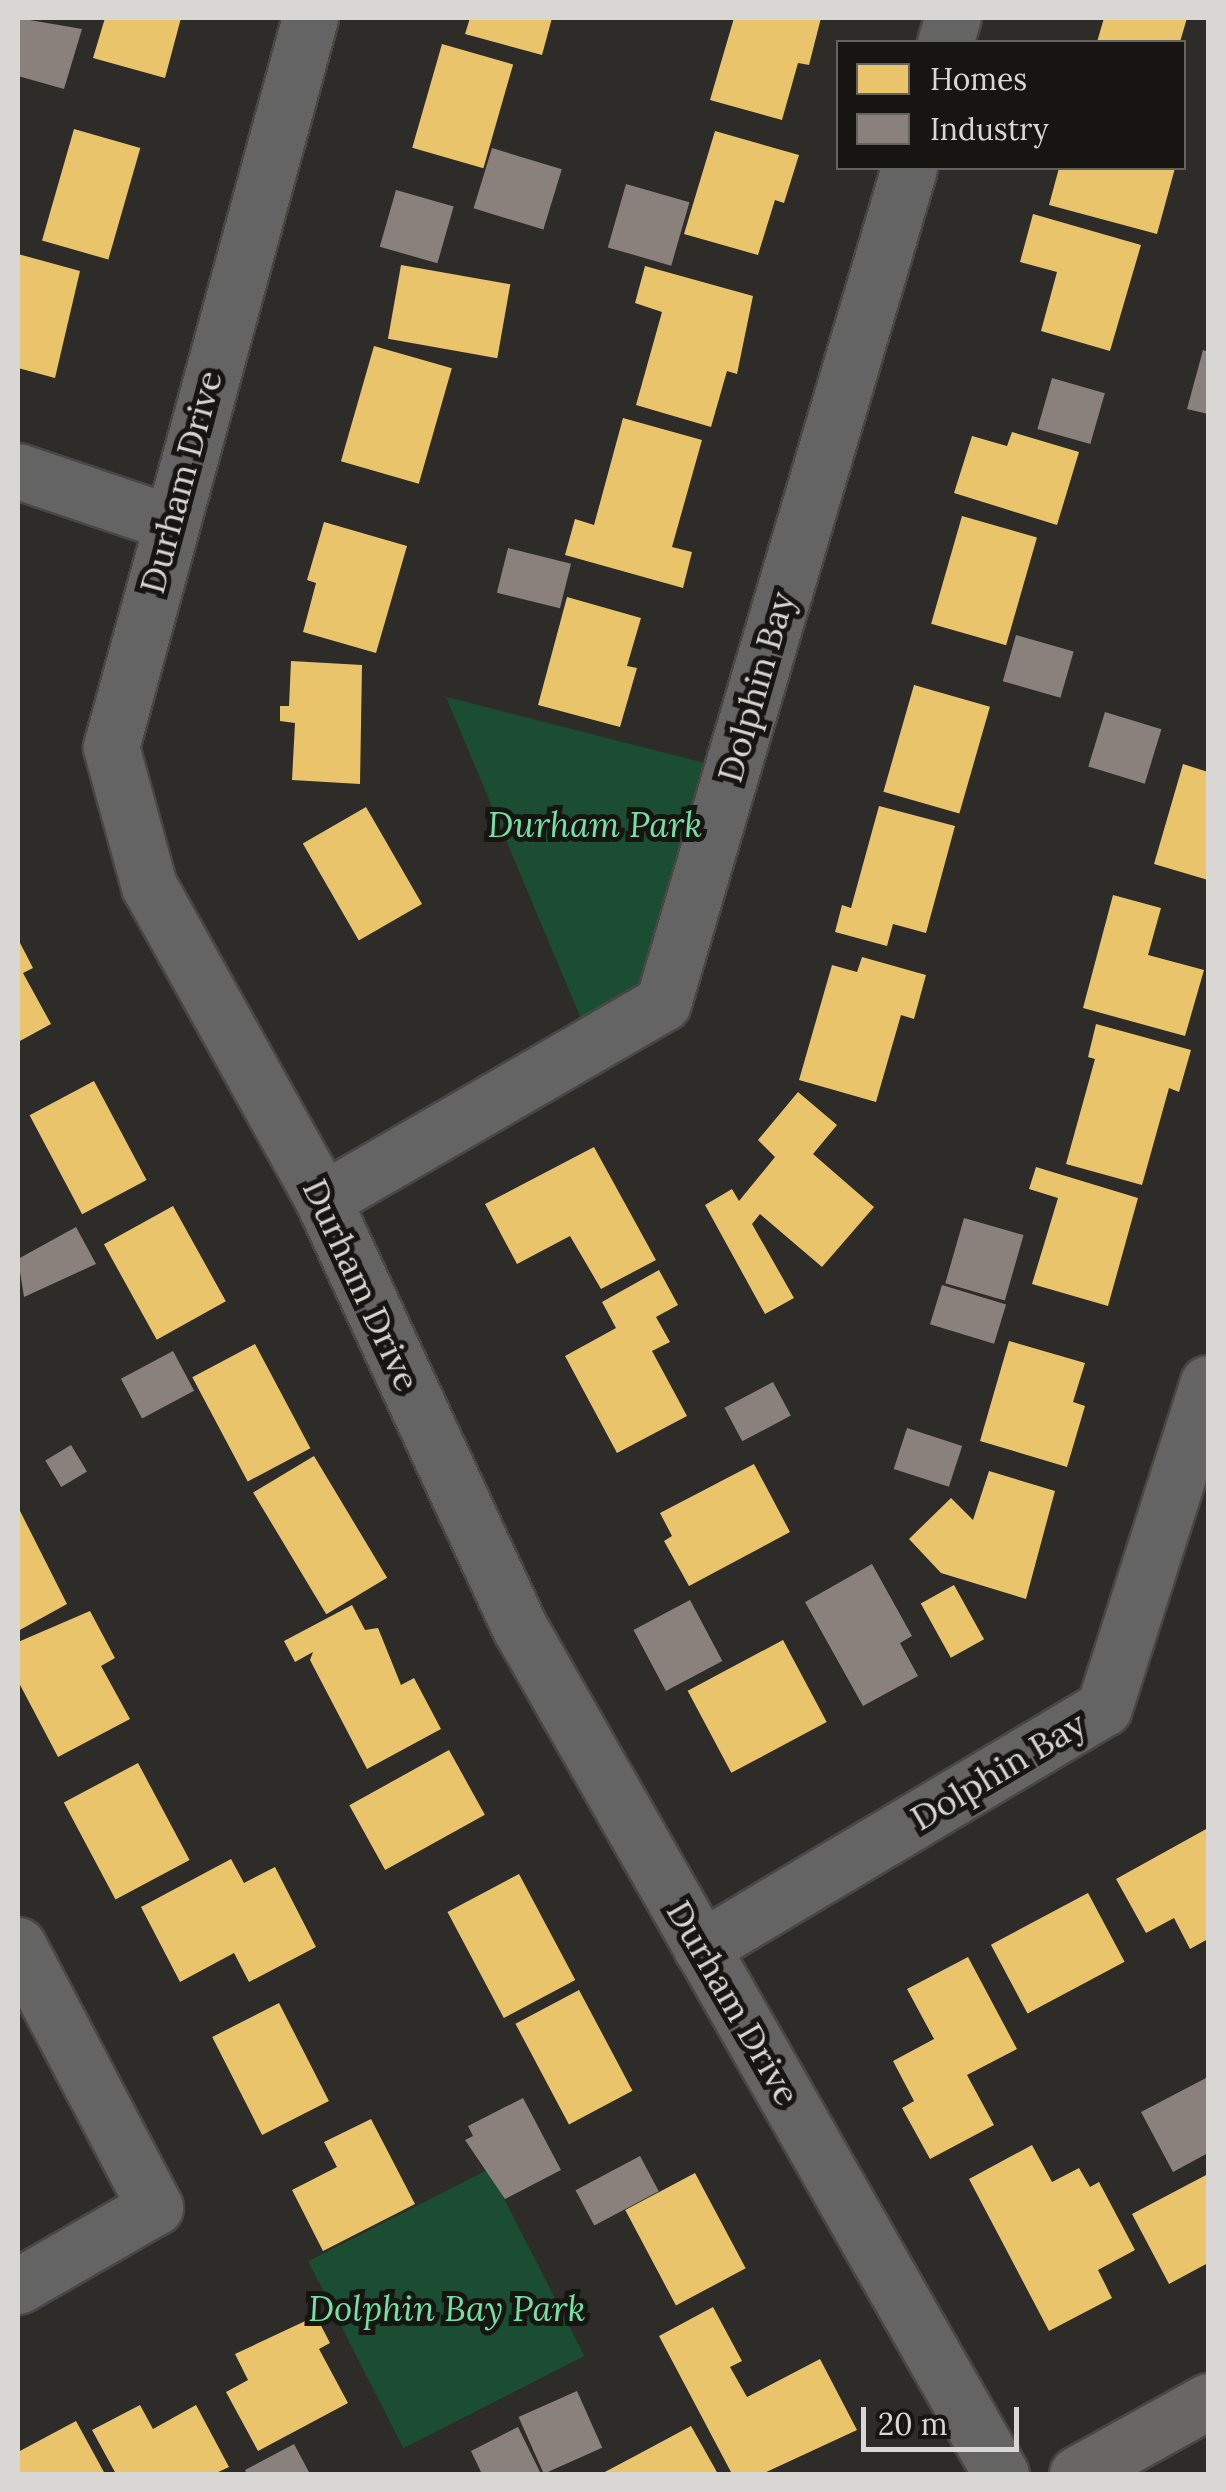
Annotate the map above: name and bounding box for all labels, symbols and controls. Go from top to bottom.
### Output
legend [836,40,1186,170]
text: Homes [930,60,1027,98]
text: Industry [930,110,1049,148]
street label: Durham Drive [131,366,231,598]
street label: Dolphin Bay [709,587,803,787]
park label: Durham Park [488,804,702,846]
street label: Durham Drive [294,1172,428,1398]
street label: Dolphin Bay [903,1702,1093,1840]
street label: Durham Drive [658,1893,808,2113]
park label: Dolphin Bay Park [308,2288,586,2330]
scale bar [866,2387,1024,2449]
text: 20 m [878,2405,947,2443]

